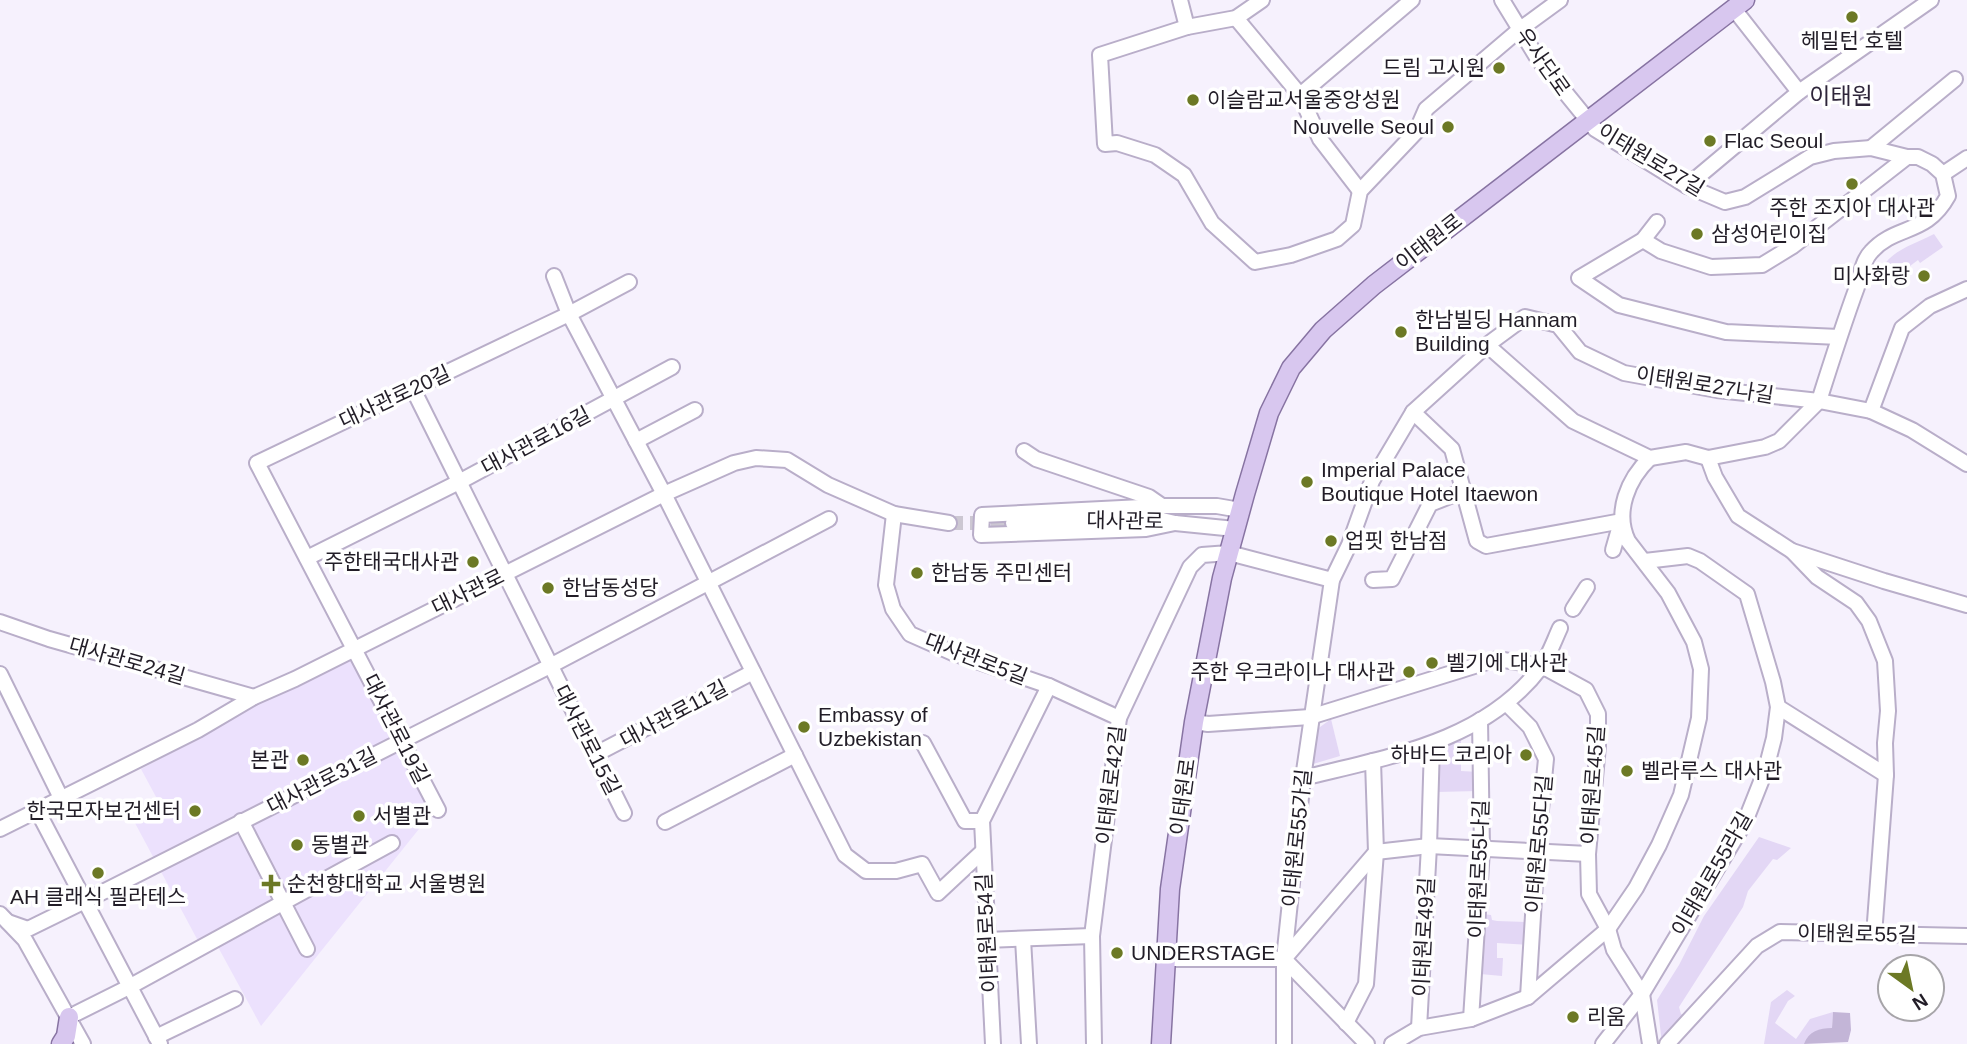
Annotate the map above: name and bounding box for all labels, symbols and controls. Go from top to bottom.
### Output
marker: 헤밀턴 호텔 [1844,9,1860,25]
street label: 우사단로 [1512,23,1575,100]
place label: 헤밀턴 호텔 [1801,29,1903,52]
place label: 드림 고시원 [1383,56,1485,79]
marker: 드림 고시원 [1491,60,1507,76]
district label: 이태원 [1809,83,1873,109]
place label: 이슬람교서울중앙성원 [1207,88,1400,111]
marker: 이슬람교서울중앙성원 [1185,92,1201,108]
place label: Nouvelle Seoul [1293,115,1434,138]
marker: Nouvelle Seoul [1440,119,1456,135]
street label: 이태원로27길 [1594,119,1709,200]
place label: Flac Seoul [1724,129,1823,152]
marker: Flac Seoul [1702,133,1718,149]
marker: 주한 조지아 대사관 [1844,176,1860,192]
place label: 주한 조지아 대사관 [1769,196,1935,219]
street label: 이태원로 [1391,209,1466,274]
place label: 삼성어린이집 [1711,222,1827,245]
marker: 삼성어린이집 [1689,226,1705,242]
place label: 미사화랑 [1833,264,1910,287]
marker: 미사화랑 [1916,268,1932,284]
place label: 한남빌딩 Hannam Building [1415,308,1578,355]
marker: 한남빌딩 Hannam Building [1393,324,1409,340]
street label: 대사관로20길 [336,361,454,432]
street label: 이태원로27나길 [1634,362,1776,407]
street label: 대사관로16길 [477,402,594,479]
place label: Imperial Palace Boutique Hotel Itaewon [1321,458,1538,505]
marker: Imperial Palace Boutique Hotel Itaewon [1299,474,1315,490]
street label: 대사관로 [1086,508,1164,533]
place label: 업핏 한남점 [1345,529,1447,552]
marker: 업핏 한남점 [1323,533,1339,549]
place label: 주한태국대사관 [324,550,459,573]
marker: 주한태국대사관 [465,554,481,570]
place label: 한남동 주민센터 [931,561,1072,584]
street label: 대사관로 [428,564,508,619]
marker: 한남동 주민센터 [909,565,925,581]
place label: 한남동성당 [562,576,659,599]
marker: 한남동성당 [540,580,556,596]
street label: 대사관로5길 [922,628,1031,689]
street label: 대사관로24길 [66,633,188,688]
place label: 벨기에 대사관 [1446,651,1568,674]
marker: 벨기에 대사관 [1424,655,1440,671]
place label: 주한 우크라이나 대사관 [1190,660,1395,683]
marker: 주한 우크라이나 대사관 [1401,664,1417,680]
street label: 대사관로19길 [359,670,434,787]
street label: 대사관로11길 [616,676,731,752]
street label: 대사관로15길 [550,681,625,798]
place label: Embassy of Uzbekistan [818,703,928,750]
marker: Embassy of Uzbekistan [796,719,812,735]
street label: 이태원로42길 [1092,724,1129,846]
street label: 이태원로45길 [1577,724,1608,846]
street label: 대사관로31길 [263,743,380,818]
place label: 하바드 코리아 [1390,743,1512,766]
marker: 하바드 코리아 [1518,747,1534,763]
place label: 본관 [250,748,289,771]
marker: 본관 [295,752,311,768]
street label: 이태원로 [1166,757,1199,837]
place label: 벨라루스 대사관 [1641,759,1782,782]
marker: 벨라루스 대사관 [1619,763,1635,779]
street label: 이태원로55가길 [1278,767,1315,908]
street label: 이태원로55다길 [1521,774,1556,914]
place label: 한국모자보건센터 [26,799,181,822]
street label: 이태원로55나길 [1465,799,1492,939]
marker: 한국모자보건센터 [187,803,203,819]
place label: 서별관 [373,804,431,827]
marker: 서별관 [351,808,367,824]
street label: 이태원로55라길 [1667,808,1756,940]
place label: 동별관 [311,833,369,856]
marker: 동별관 [289,837,305,853]
marker: AH 클래식 필라테스 [90,865,106,881]
place label: 순천향대학교 서울병원 [287,872,486,895]
street label: 이태원로54길 [972,873,1001,994]
marker: 순천향대학교 서울병원 [261,874,281,894]
street label: 이태원로49길 [1409,876,1438,997]
place label: AH 클래식 필라테스 [10,885,186,908]
street label: 이태원로55길 [1797,921,1917,946]
place label: UNDERSTAGE [1131,941,1275,964]
marker: UNDERSTAGE [1109,945,1125,961]
north arrow [1876,953,1946,1023]
text: N [1909,989,1931,1014]
place label: 리움 [1587,1005,1626,1028]
marker: 리움 [1565,1009,1581,1025]

